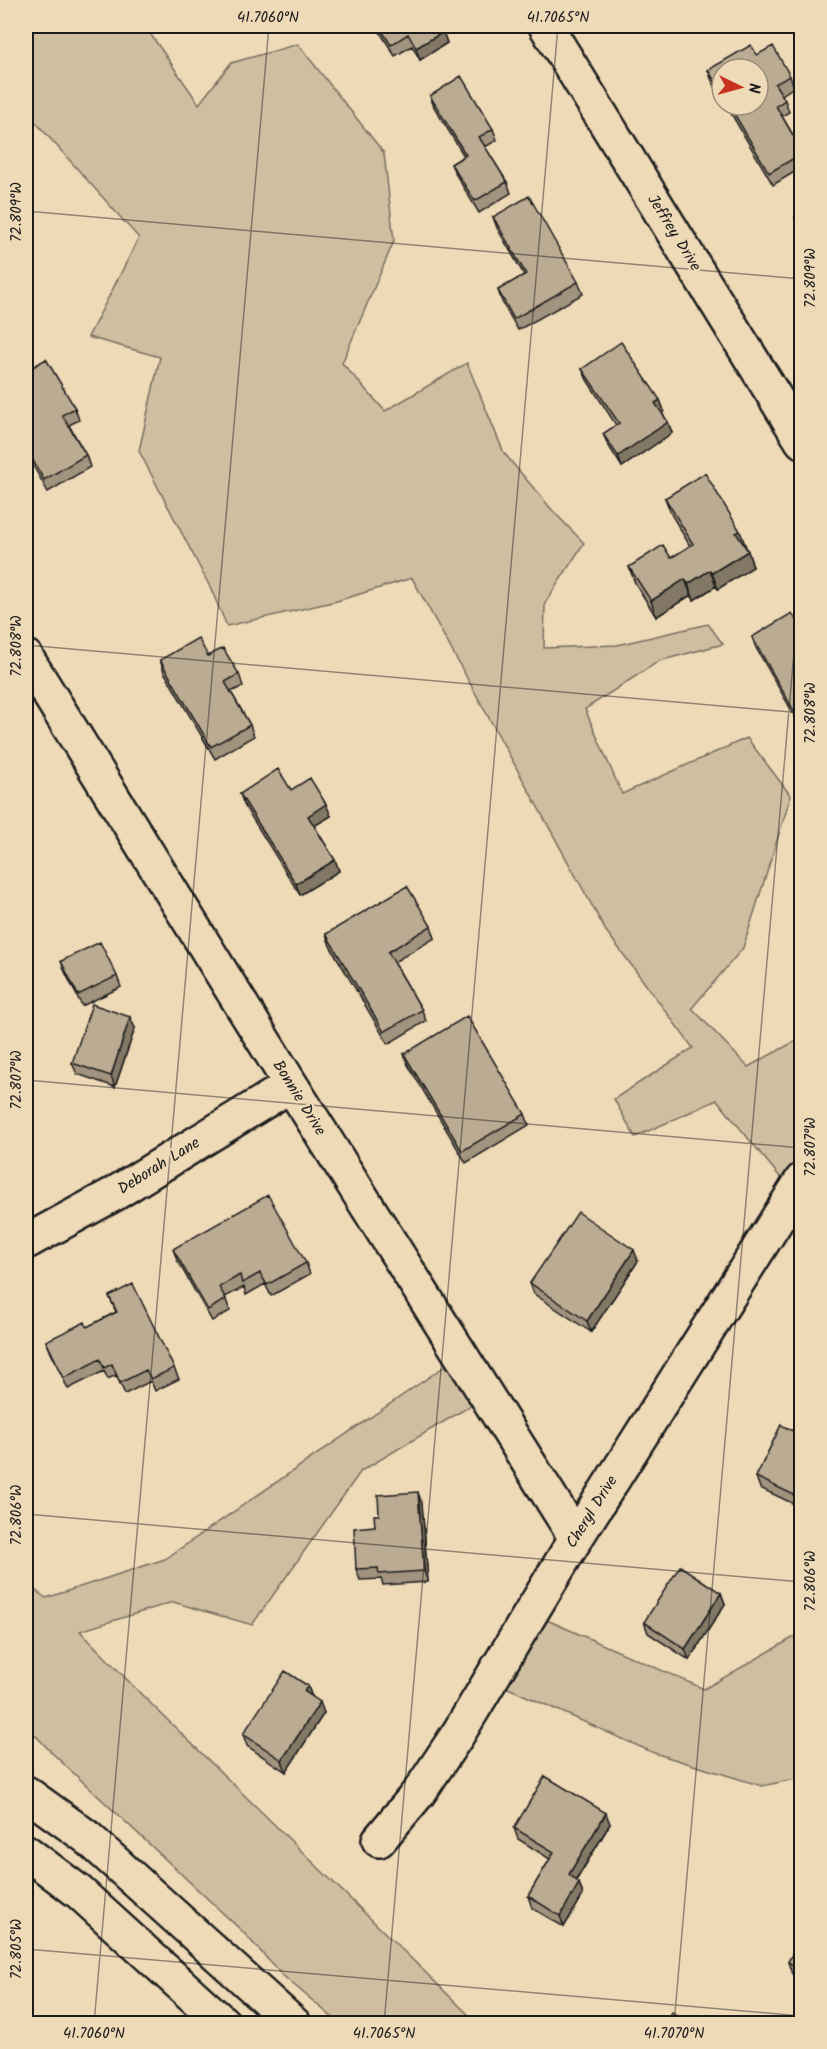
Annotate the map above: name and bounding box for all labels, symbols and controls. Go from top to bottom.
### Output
text: 41.7060°N [237,6,299,30]
text: 41.7065°N [527,6,589,30]
north arrow [710,57,770,117]
text: N [741,82,766,94]
text: 72.809°W [5,182,29,242]
street label: Jeffrey Drive [640,190,708,276]
text: 72.809°W [799,248,823,308]
text: 72.808°W [5,615,29,677]
text: 72.808°W [799,682,823,744]
text: 72.807°W [5,1050,29,1110]
street label: Bonnie Drive [266,1055,332,1141]
text: 72.807°W [799,1117,823,1177]
street label: Deborah Lane [113,1131,205,1201]
street label: Cheryl Drive [560,1471,624,1553]
text: 72.806°W [5,1484,29,1545]
text: 72.806°W [799,1550,823,1611]
text: 72.805°W [5,1918,29,1979]
text: 41.7060°N [63,2022,125,2046]
text: 41.7065°N [353,2022,415,2046]
text: 41.7070°N [644,2022,704,2046]

